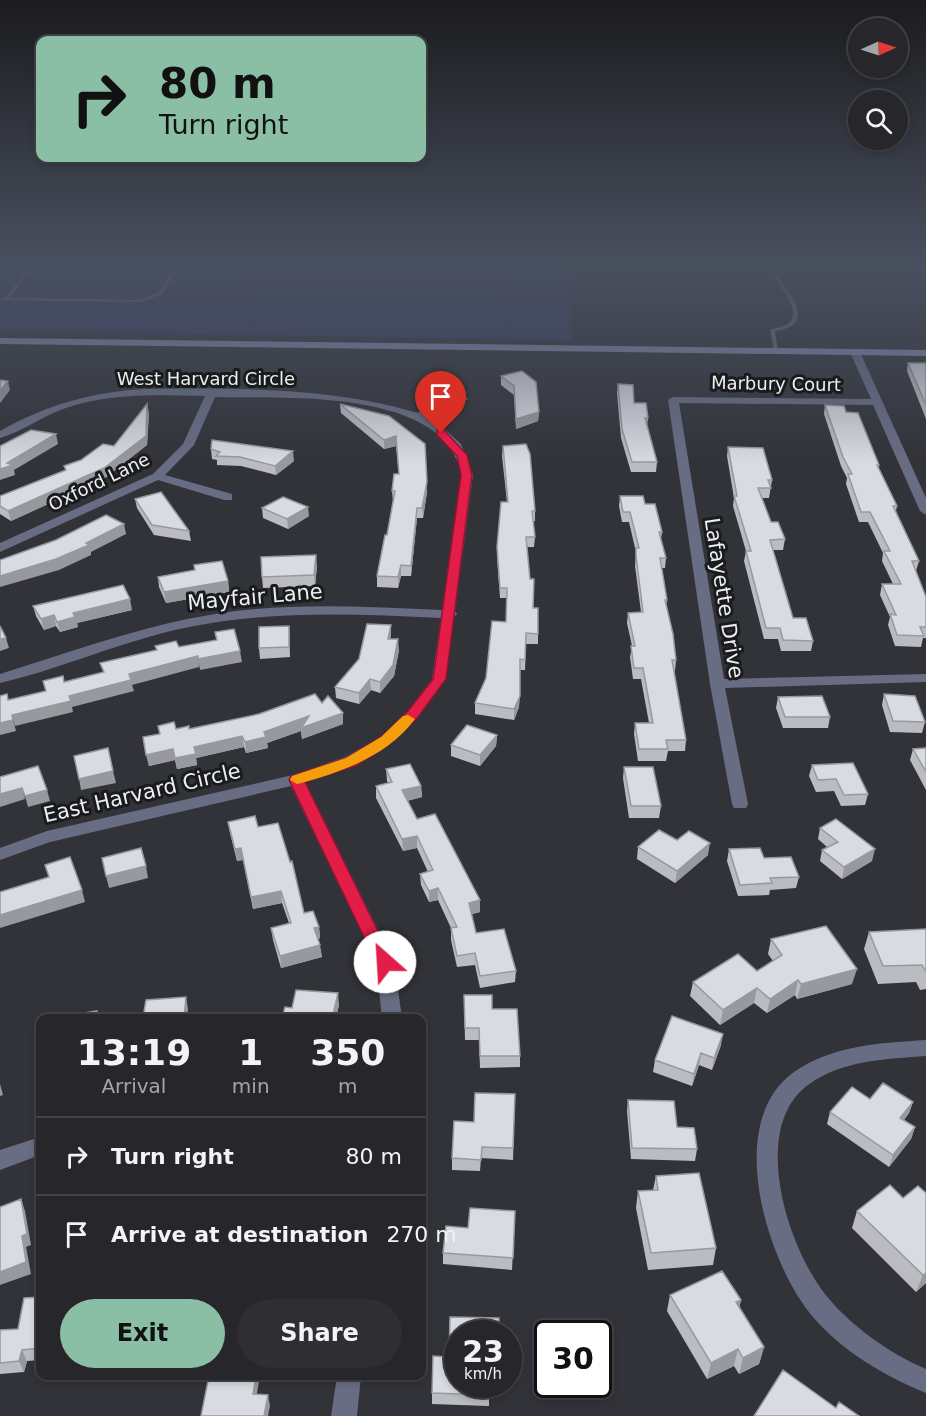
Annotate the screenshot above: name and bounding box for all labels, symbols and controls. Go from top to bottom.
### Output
north arrow [848,18,908,78]
map controls [848,18,908,150]
text: 80 m [159,59,276,108]
icon: right [60,60,138,138]
button: search [848,90,908,150]
text: Turn right [159,109,288,140]
street label: West Harvard Circle [117,368,295,389]
pin [415,371,466,433]
street label: Marbury Court [711,372,841,395]
icon: arrive [424,380,457,413]
street label: Oxford Lane [45,448,153,515]
street label: Lafayette Drive [699,516,749,680]
street label: Mayfair Lane [186,579,324,615]
street label: East Harvard Circle [41,759,243,827]
position arrow [353,930,417,994]
text: 13:19 [77,1032,191,1073]
text: 1 [238,1032,263,1073]
text: 350 [310,1032,385,1073]
text: Arrival [101,1074,166,1098]
text: min [232,1074,270,1098]
text: m [338,1074,358,1098]
icon: right [60,1140,93,1173]
text: Turn right [111,1144,234,1169]
text: 80 m [346,1144,402,1169]
icon: arrive [60,1218,93,1251]
text: Arrive at destination [111,1222,368,1247]
text: 270 m [386,1222,457,1247]
button: Exit [60,1299,225,1368]
button: Share [237,1299,402,1368]
speed limit sign: 30 [534,1320,612,1398]
text: 23 [462,1334,504,1369]
text: km/h [464,1365,502,1383]

